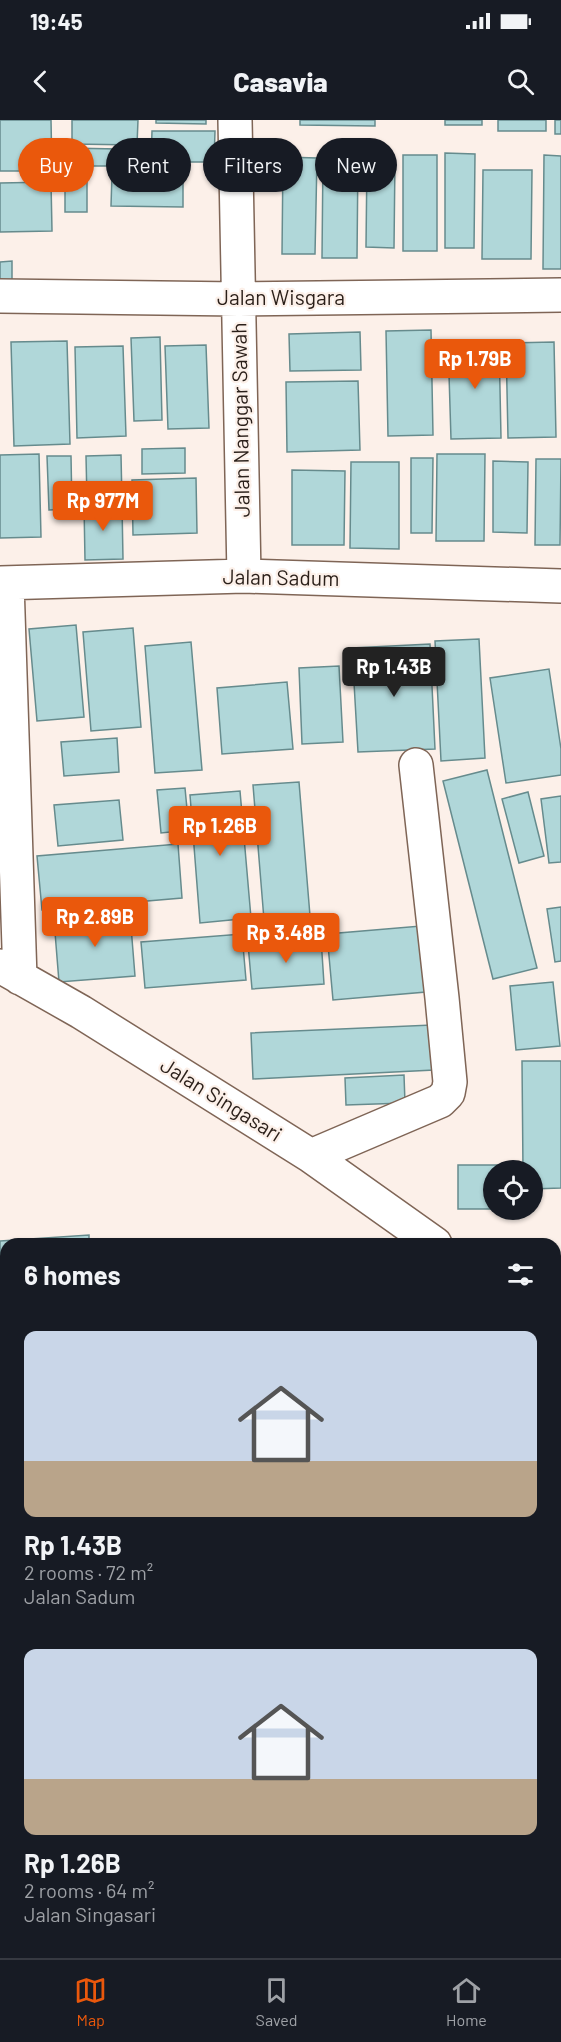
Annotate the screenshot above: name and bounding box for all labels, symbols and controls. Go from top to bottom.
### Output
text: 19:45 [30,8,83,34]
icon: back [24,65,57,98]
text: Casavia [233,65,328,97]
icon: search [504,65,537,98]
chip: Buy [18,138,94,192]
chip: Rent [106,138,191,192]
chip: Filters [203,138,303,192]
chip: New [315,138,397,192]
street label: Jalan Wisgara [217,284,345,309]
street label: Jalan Nanggar Sawah [225,322,254,518]
pin: Rp 1.79B [413,339,537,390]
text: Rp 1.79B [438,346,512,370]
pin: Rp 977M [48,481,158,532]
text: Rp 977M [67,488,139,512]
street label: Jalan Sadum [222,563,340,590]
pin: Rp 1.43B [332,647,456,698]
text: Rp 1.43B [356,654,432,678]
pin: Rp 1.26B [158,806,282,857]
text: Rp 1.26B [183,813,257,837]
pin: Rp 2.89B [33,897,157,948]
text: Rp 2.89B [56,904,134,928]
pin: Rp 3.48B [224,913,348,964]
text: Rp 3.48B [246,920,326,944]
street label: Jalan Singasari [156,1051,287,1146]
map controls [483,1160,543,1220]
button: locate [483,1160,543,1220]
icon: filters [504,1258,537,1291]
text: 6 homes [24,1259,121,1290]
icon: home [227,1370,335,1478]
text: Rp 1.43B [24,1529,122,1560]
text: 2 rooms · 72 m² [24,1560,153,1584]
text: Jalan Sadum [24,1584,135,1608]
icon: home [227,1688,335,1796]
text: Rp 1.26B [24,1847,121,1878]
text: 2 rooms · 64 m² [24,1878,154,1902]
text: Jalan Singasari [24,1902,156,1926]
tab: Map [74,1974,107,2029]
tab: Saved [256,1974,298,2029]
tab: Home [446,1974,487,2029]

